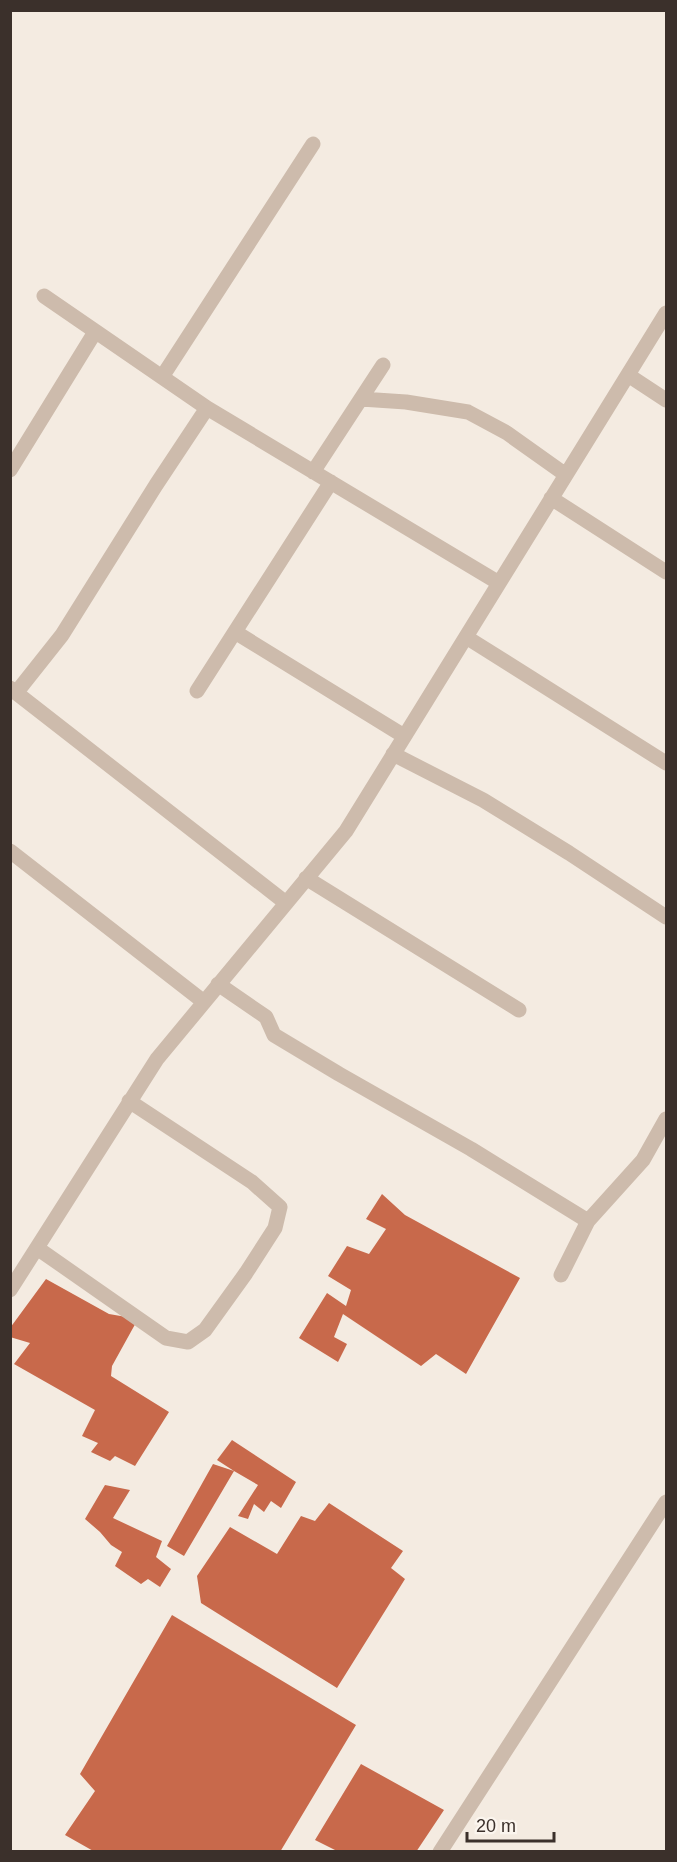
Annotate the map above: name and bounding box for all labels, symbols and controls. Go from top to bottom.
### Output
scale bar [467,1805,554,1843]
text: 20 m [476,1816,516,1836]

